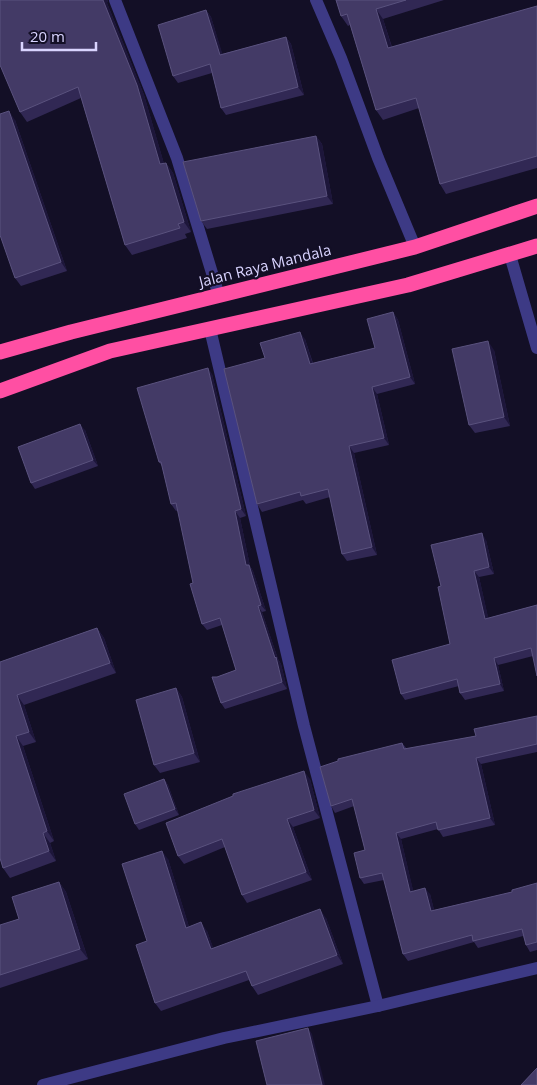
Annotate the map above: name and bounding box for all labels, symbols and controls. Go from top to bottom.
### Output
scale bar [22,20,96,52]
text: 20 m [30,26,65,46]
street label: Jalan Raya Mandala [195,239,333,292]

